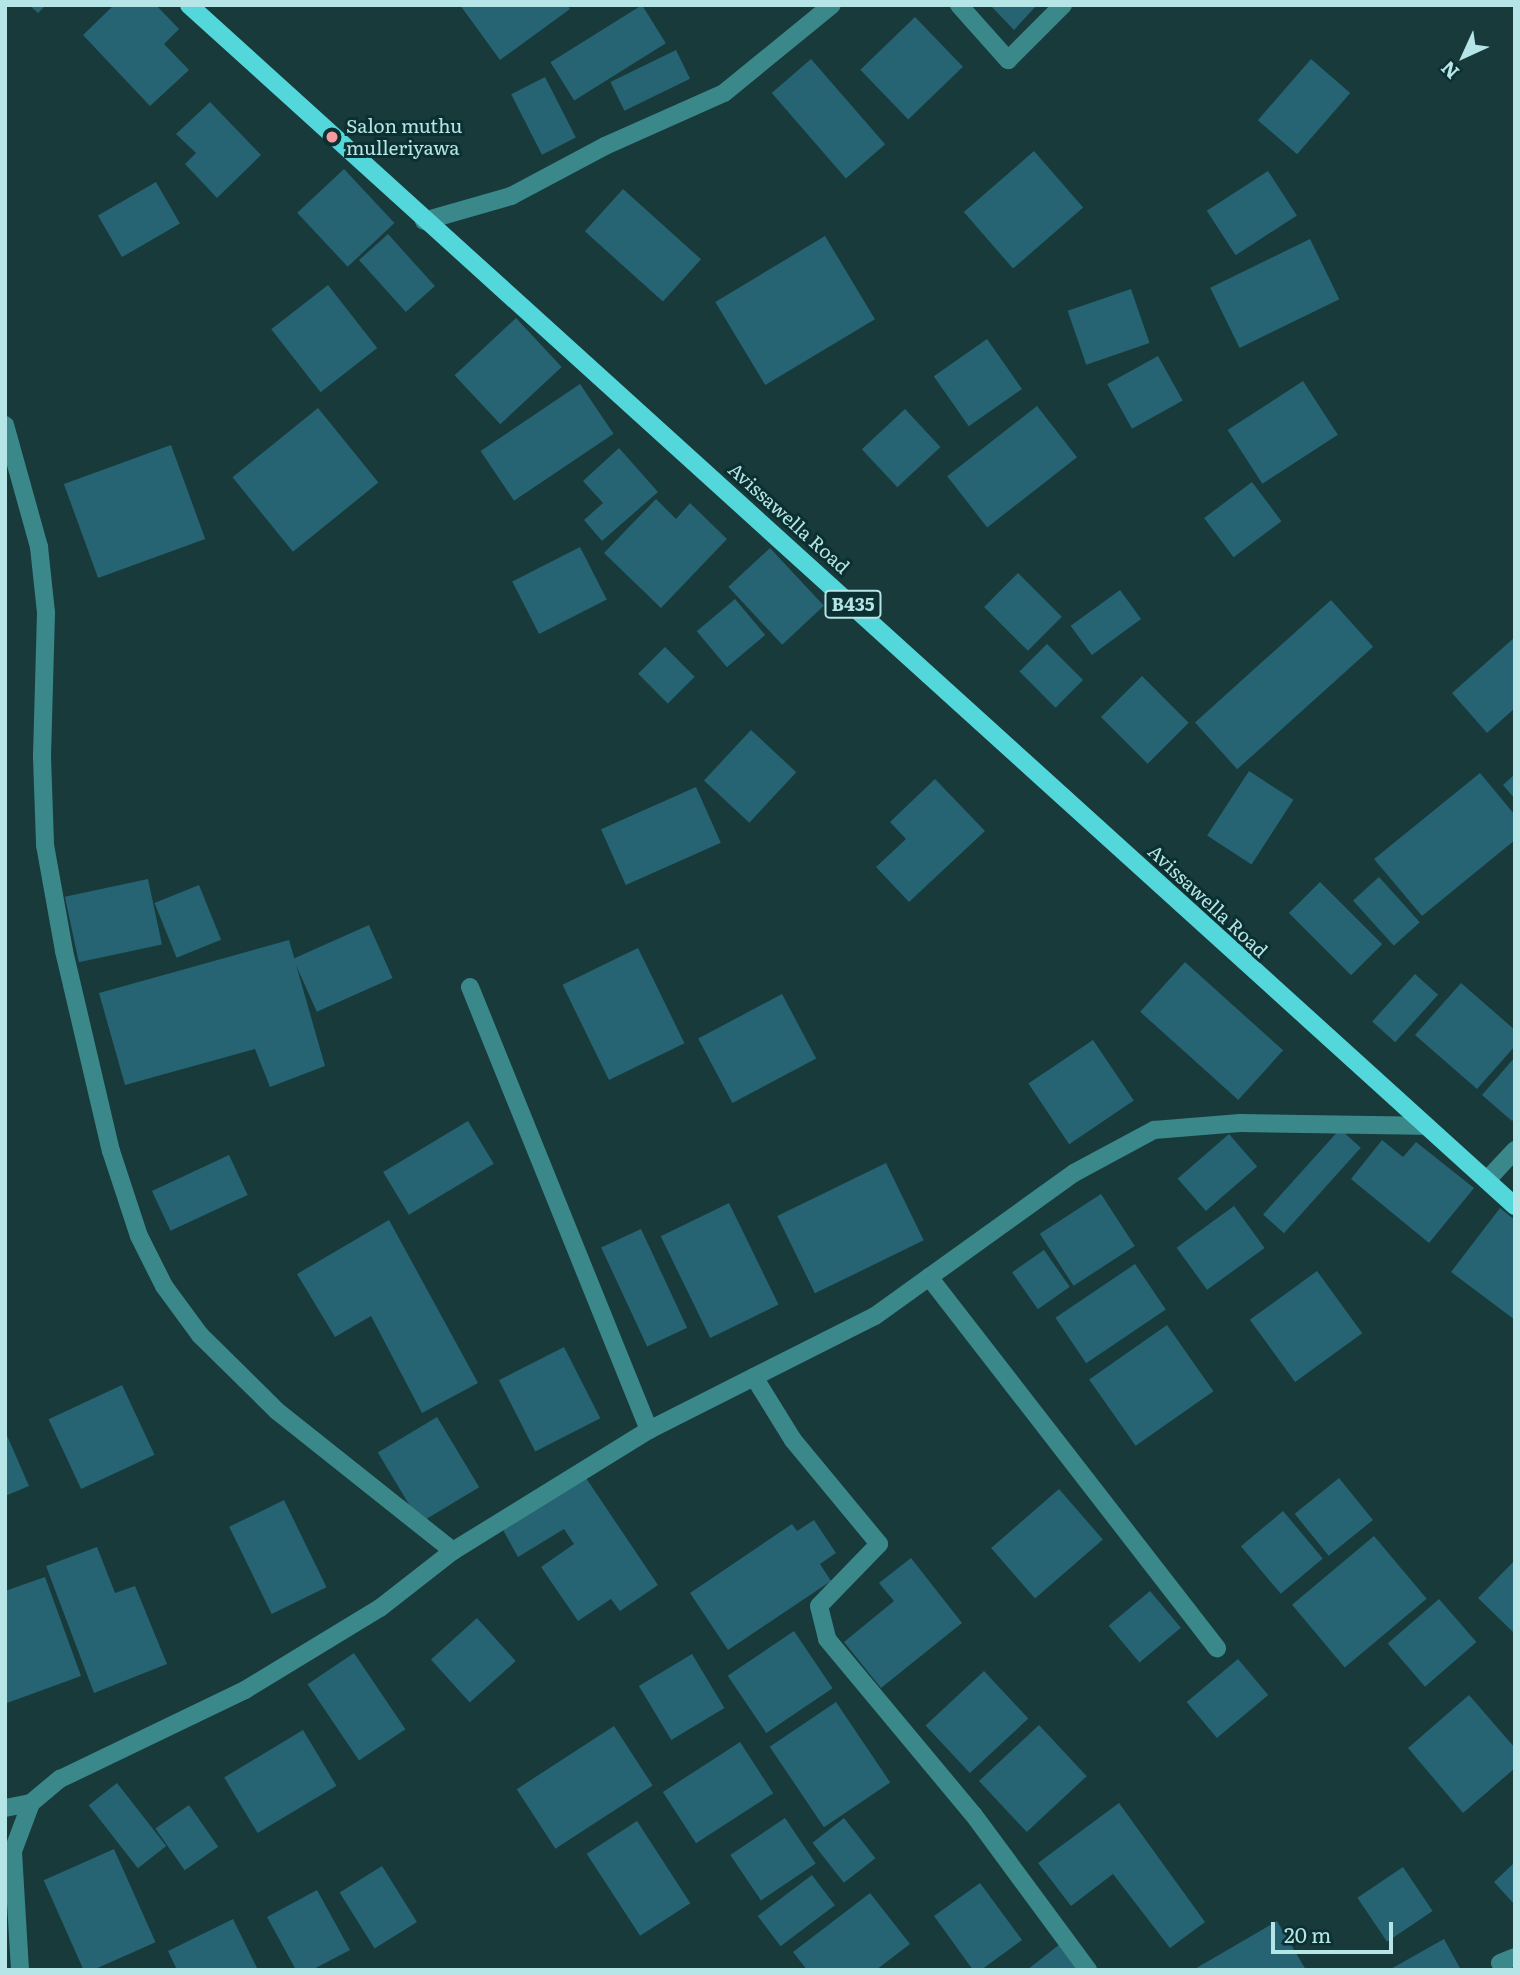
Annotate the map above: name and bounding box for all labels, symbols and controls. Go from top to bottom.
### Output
north arrow [1429,21,1499,91]
text: N [1434,55,1465,86]
place label: Salon muthu mulleriyawa [346,115,462,159]
marker: Salon muthu mulleriyawa [324,129,340,145]
street label: Avissawella Road [724,458,854,578]
road number: B435 [823,590,883,618]
street label: Avissawella Road [1144,840,1272,962]
scale bar [1275,1909,1398,1953]
text: 20 m [1284,1918,1331,1949]

